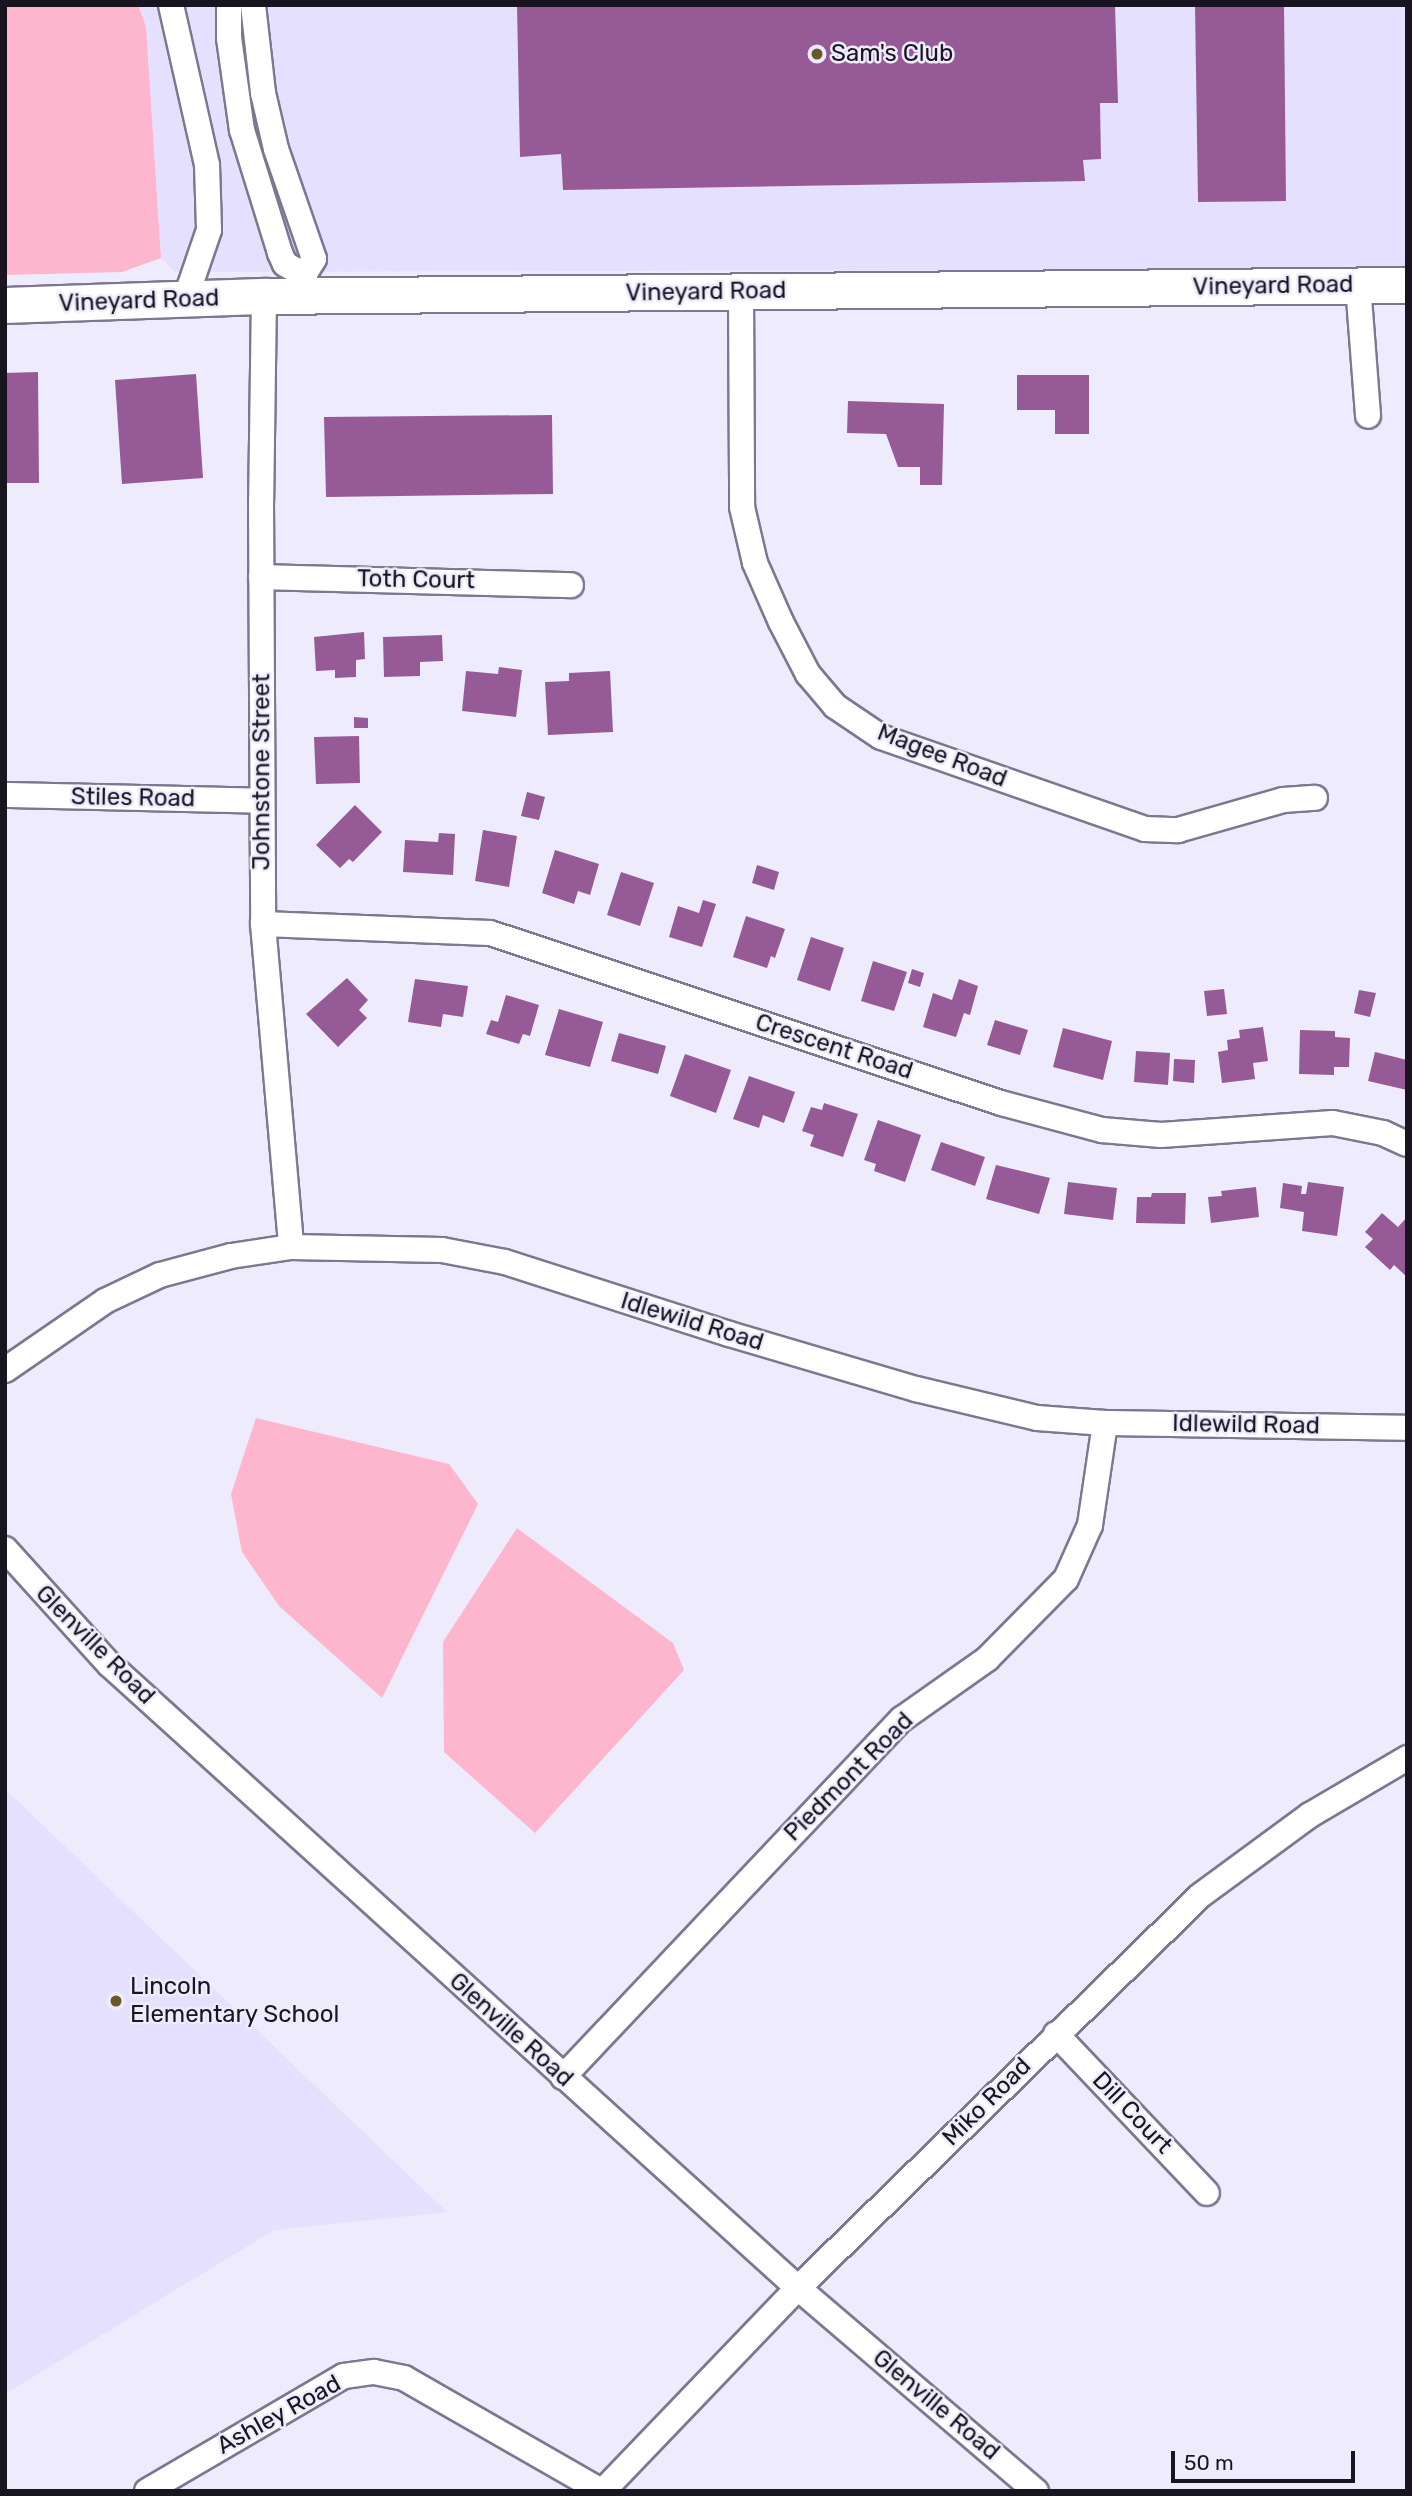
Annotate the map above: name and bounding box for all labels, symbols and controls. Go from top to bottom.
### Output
place label: Sam's Club [831,40,953,68]
marker: Sam's Club [809,46,825,62]
street label: Vineyard Road [1192,270,1354,302]
street label: Vineyard Road [625,276,787,308]
street label: Vineyard Road [58,284,220,318]
street label: Toth Court [357,565,475,595]
street label: Johnstone Street [248,674,276,870]
street label: Magee Road [873,718,1011,794]
street label: Stiles Road [71,783,195,813]
street label: Crescent Road [752,1008,916,1086]
street label: Idlewild Road [617,1287,767,1357]
street label: Idlewild Road [1172,1409,1320,1441]
street label: Glenville Road [29,1579,161,1711]
street label: Piedmont Road [779,1707,919,1847]
street label: Glenville Road [443,1967,579,2093]
place label: Lincoln Elementary School [130,1973,340,2029]
marker: Lincoln Elementary School [108,1993,124,2009]
street label: Miko Road [937,2052,1037,2152]
street label: Dill Court [1086,2066,1178,2160]
street label: Glenville Road [867,2344,1005,2466]
street label: Ashley Road [212,2369,346,2461]
scale bar [1174,2436,1358,2480]
text: 50 m [1184,2450,1234,2475]

